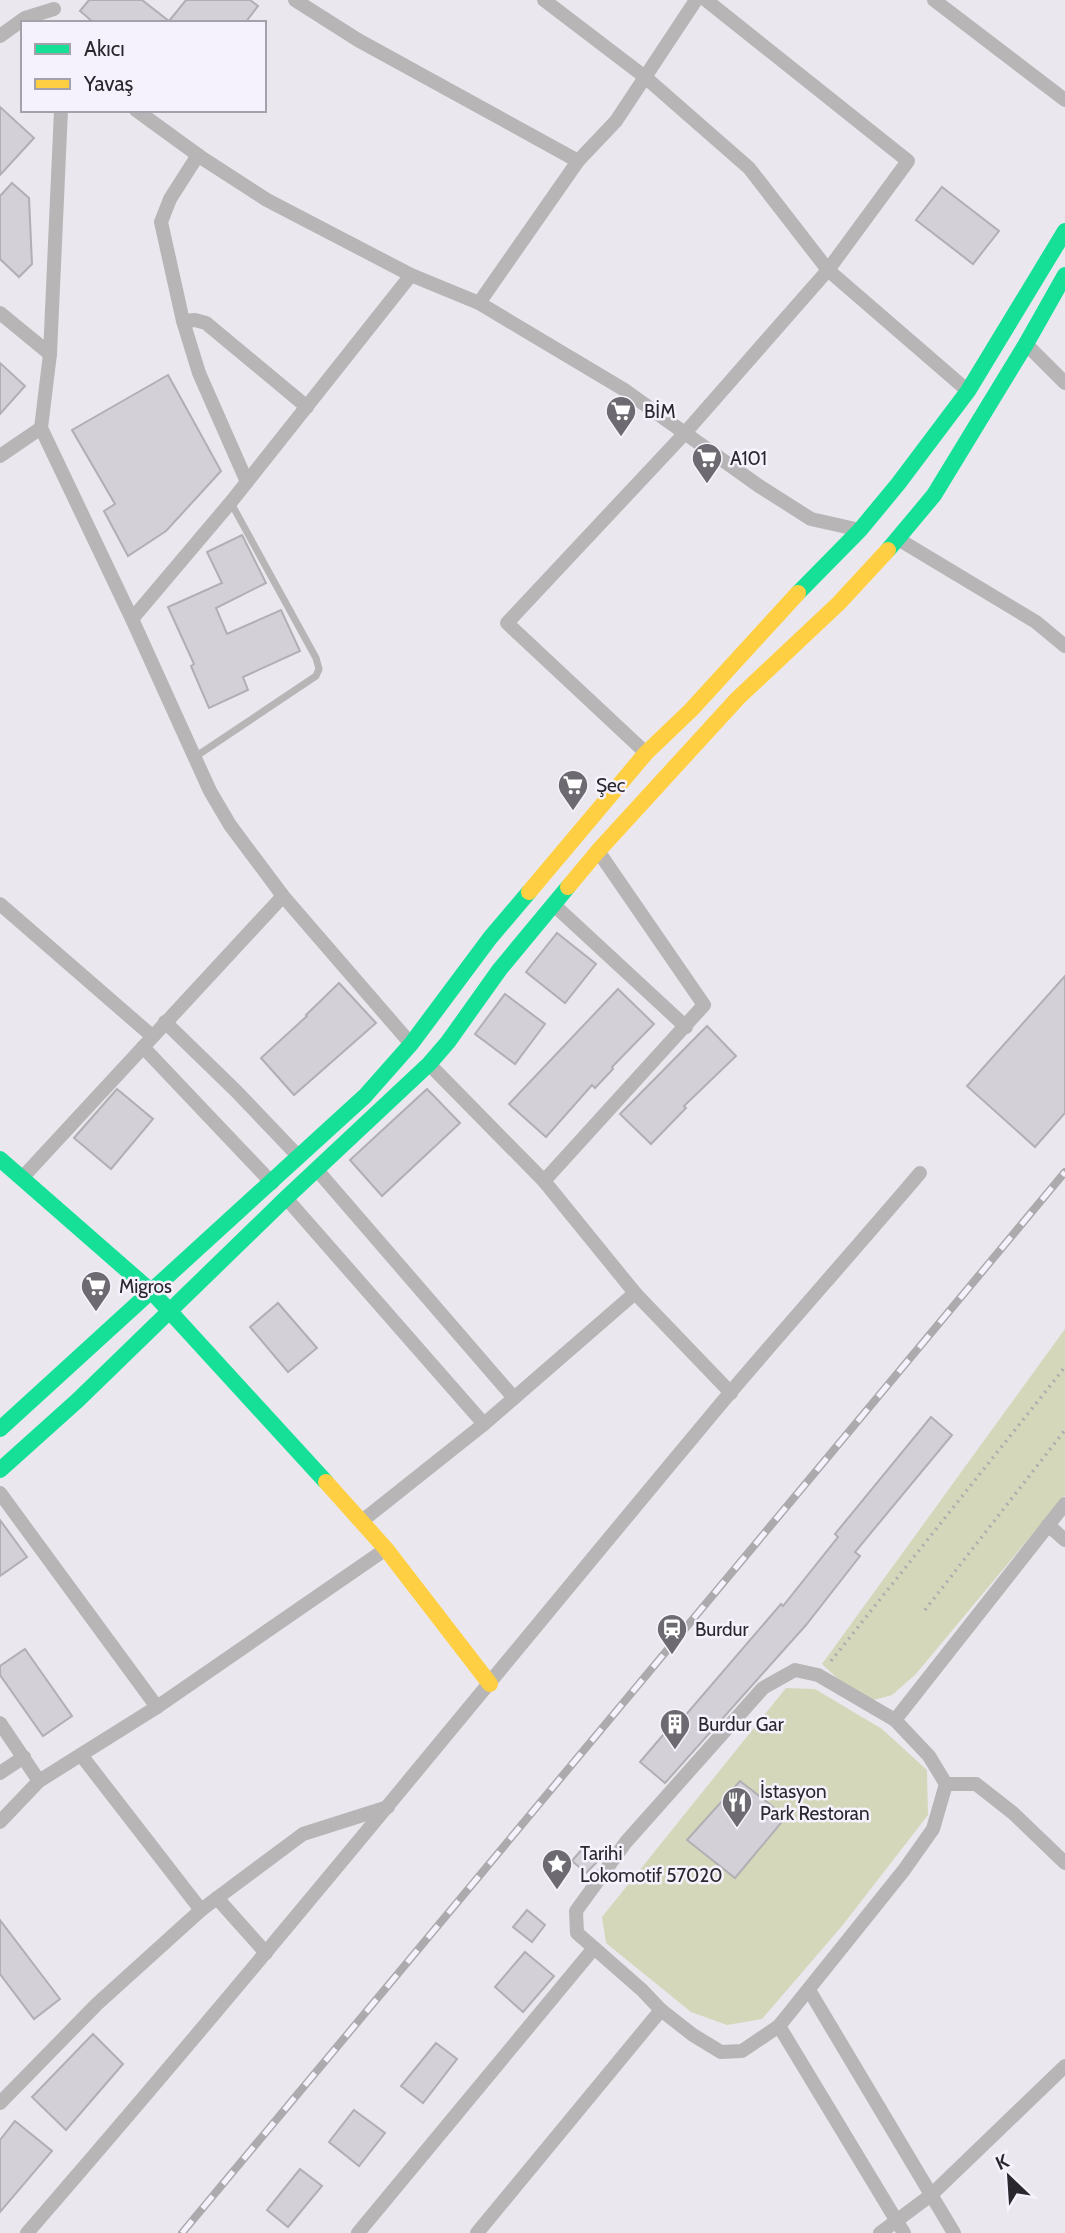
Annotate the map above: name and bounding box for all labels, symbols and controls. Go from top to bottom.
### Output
legend [21,21,266,112]
text: Akıcı [84,36,125,61]
text: Yavaş [83,71,133,96]
supermarket icon: BİM [604,394,638,438]
place label: BİM [644,400,676,423]
supermarket icon: A101 [690,441,724,485]
place label: A101 [730,447,767,470]
supermarket icon: Şec [556,768,590,812]
place label: Şec [596,774,626,797]
supermarket icon: Migros [79,1269,113,1313]
place label: Migros [119,1275,172,1298]
station icon: Burdur [655,1612,689,1656]
place label: Burdur [695,1618,748,1641]
building icon: Burdur Gar [658,1707,692,1751]
place label: Burdur Gar [698,1713,784,1736]
place label: İstasyon Park Restoran [760,1780,870,1825]
restaurant icon: İstasyon Park Restoran [720,1785,754,1829]
place label: Tarihi Lokomotif 57020 [580,1842,722,1887]
place icon: Tarihi Lokomotif 57020 [540,1847,574,1891]
north arrow [974,2142,1044,2212]
text: K [992,2149,1012,2175]

